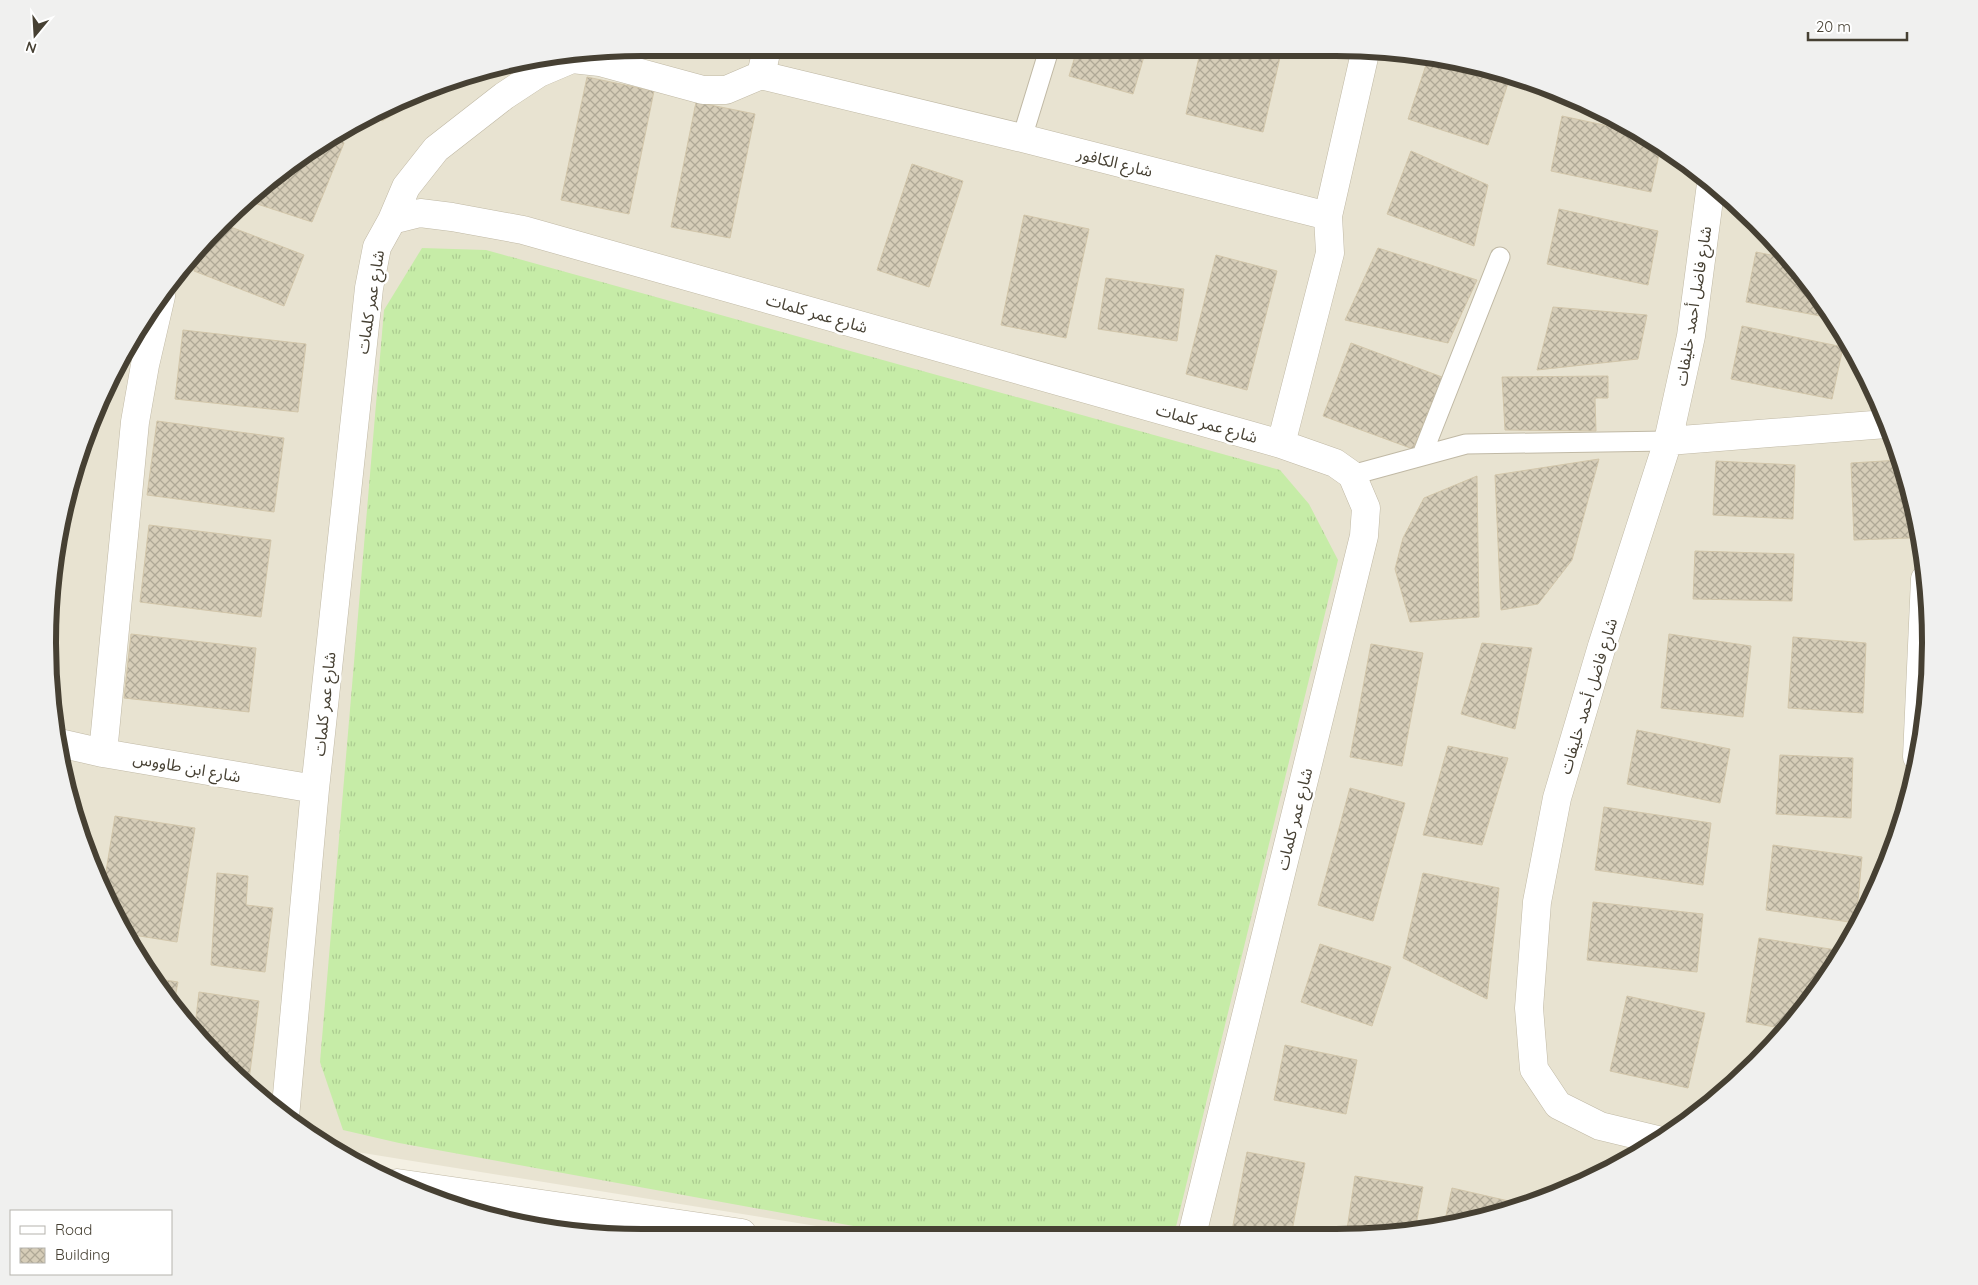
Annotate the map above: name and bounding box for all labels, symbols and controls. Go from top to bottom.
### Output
north arrow [10,10,60,60]
scale bar [1808,10,1907,42]
text: 20 m [1816,17,1851,36]
text: N [23,37,39,58]
street label: شارع الكافور [1074,143,1155,184]
street label: شارع فاضل أحمد خليفات [1670,225,1718,388]
street label: شارع عمر كلمات [352,249,391,356]
street label: شارع عمر كلمات [763,289,870,340]
street label: شارع عمر كلمات [1153,399,1260,450]
street label: شارع فاضل أحمد خليفات [1555,616,1624,777]
street label: شارع عمر كلمات [309,651,342,757]
street label: شارع ابن طاووس [131,748,242,789]
street label: شارع عمر كلمات [1272,766,1319,873]
legend [10,1210,172,1275]
text: Road [55,1220,92,1239]
text: Building [55,1245,110,1264]

